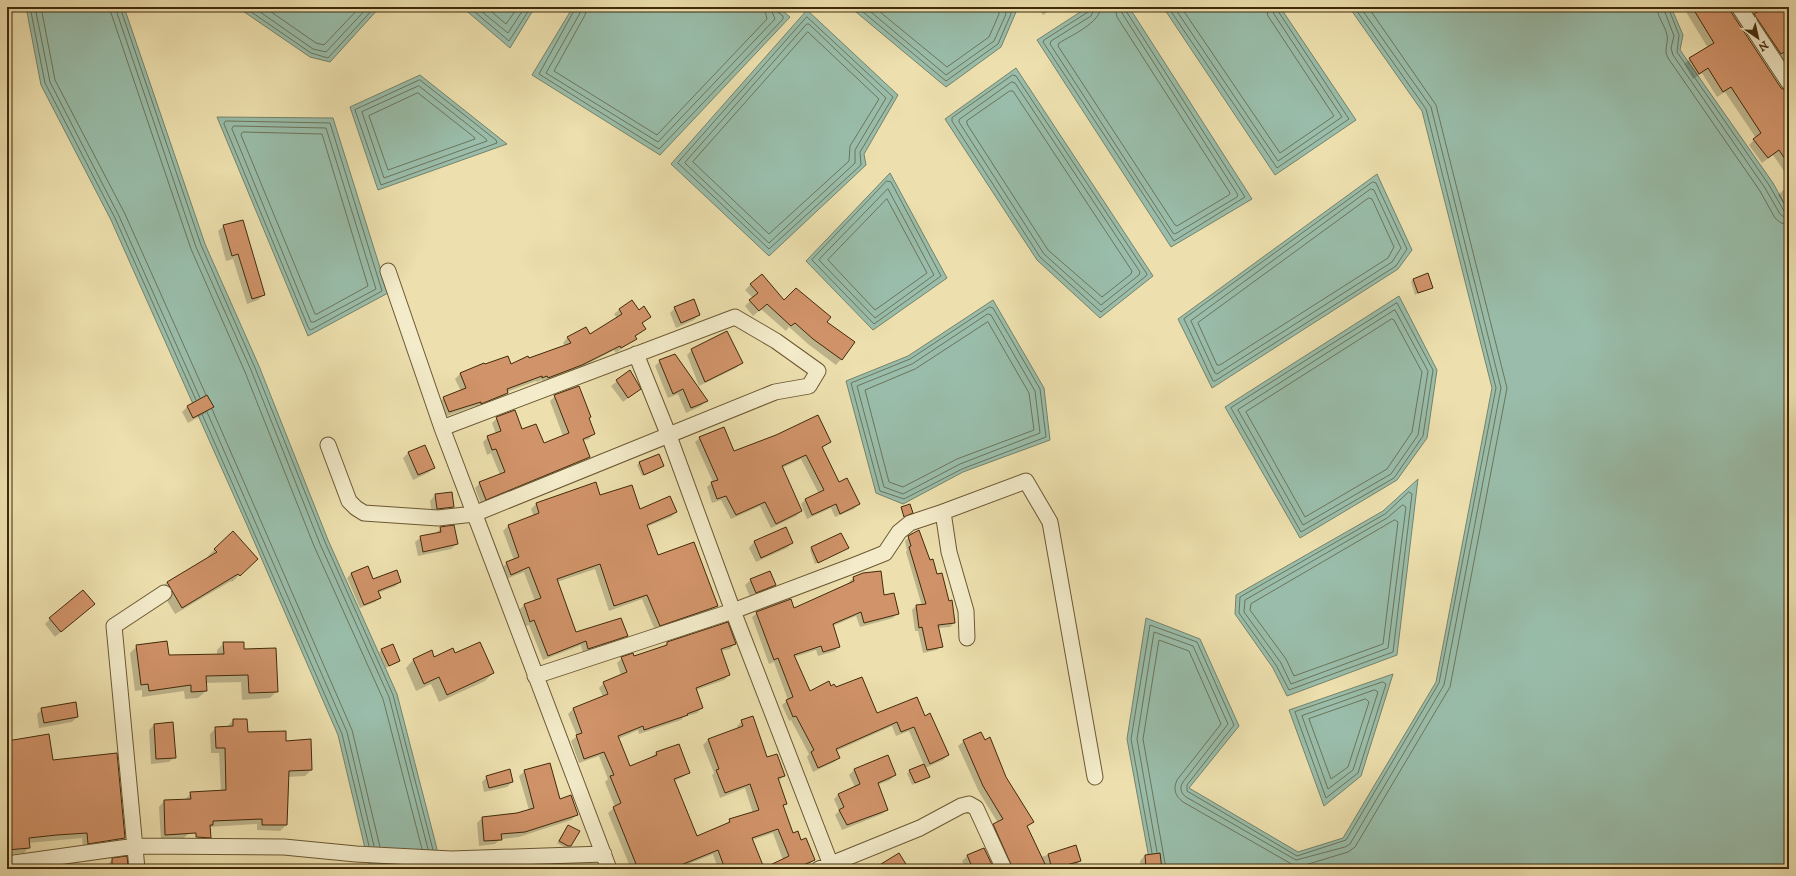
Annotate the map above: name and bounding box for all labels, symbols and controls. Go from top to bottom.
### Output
north arrow [1738,18,1778,58]
text: N [1755,37,1771,54]

